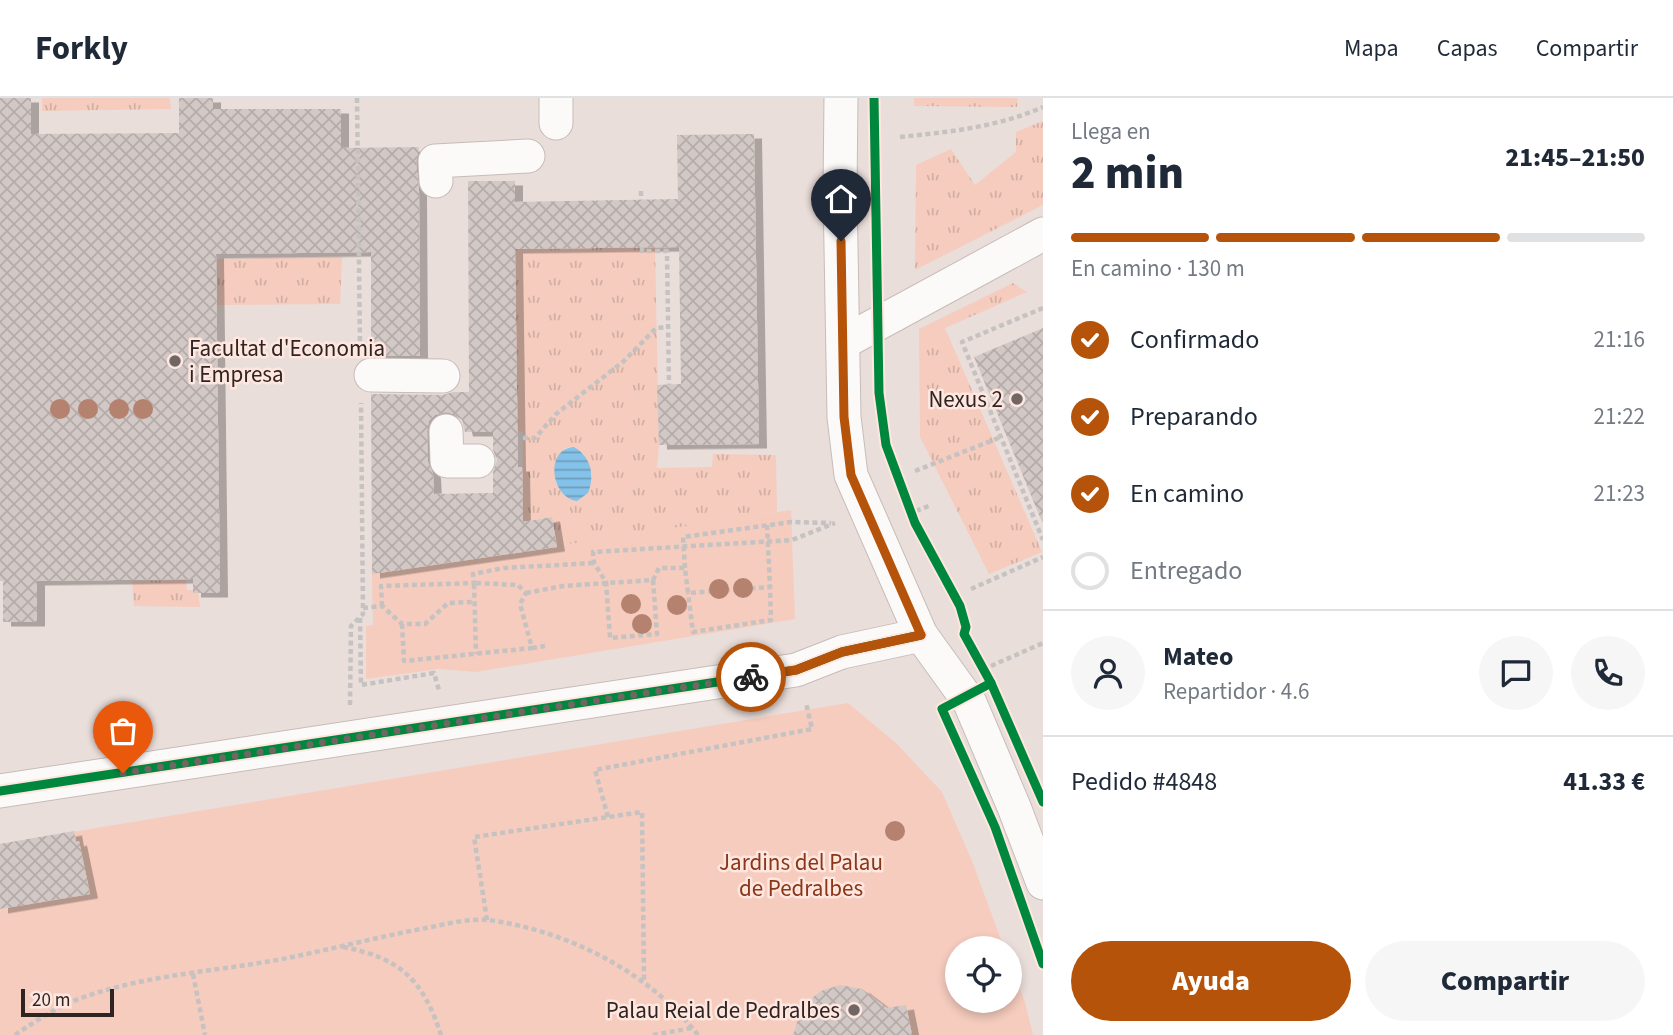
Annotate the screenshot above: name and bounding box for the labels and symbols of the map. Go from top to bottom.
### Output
pin [811,169,871,241]
place label: Facultat d'Economia i Empresa [189,332,385,391]
marker: Facultat d'Economia i Empresa [167,353,183,369]
place label: Nexus 2 [928,383,1003,416]
marker: Nexus 2 [1009,391,1025,407]
courier [716,642,786,712]
pin [93,701,153,773]
park label: Jardins del Palau de Pedralbes [719,846,883,905]
scale bar [21,986,114,1018]
place label: Palau Reial de Pedralbes [606,994,840,1027]
marker: Palau Reial de Pedralbes [846,1002,862,1018]

